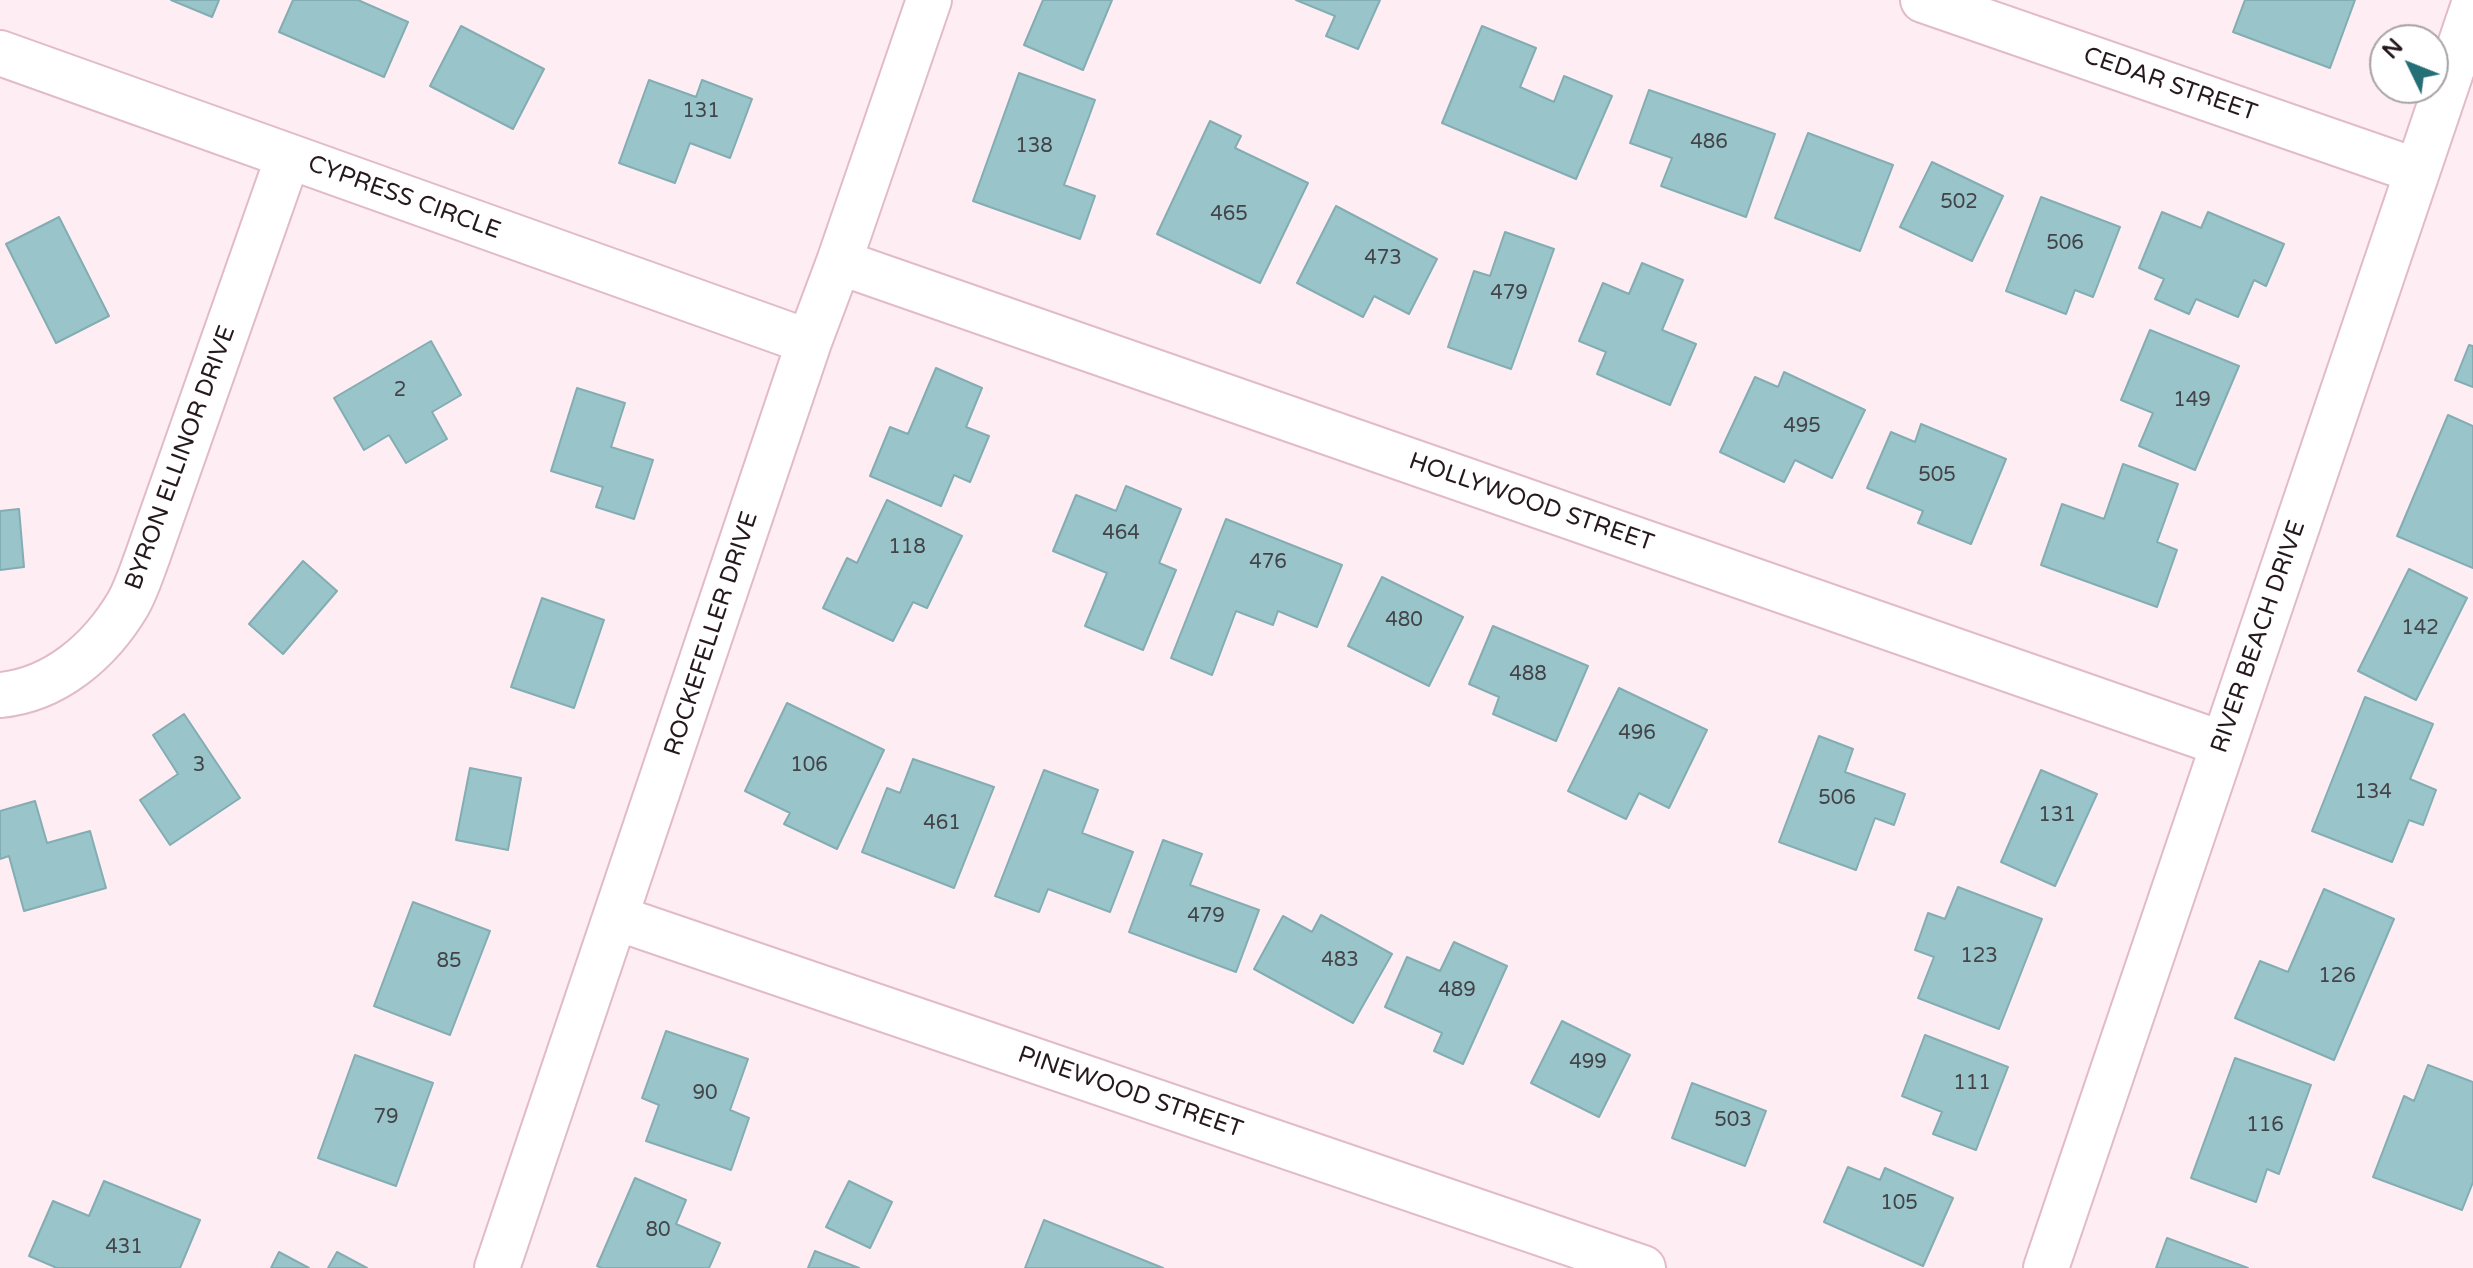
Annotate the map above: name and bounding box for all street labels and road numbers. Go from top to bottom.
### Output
street label: CEDAR STREET [2079,42,2261,128]
street label: CYPRESS CIRCLE [304,150,504,246]
street label: BYRON ELLINOR DRIVE [120,322,242,594]
street label: HOLLYWOOD STREET [1405,448,1657,558]
street label: ROCKEFELLER DRIVE [659,508,765,760]
street label: RIVER BEACH DRIVE [2206,517,2312,757]
street label: PINEWOOD STREET [1014,1041,1246,1145]

